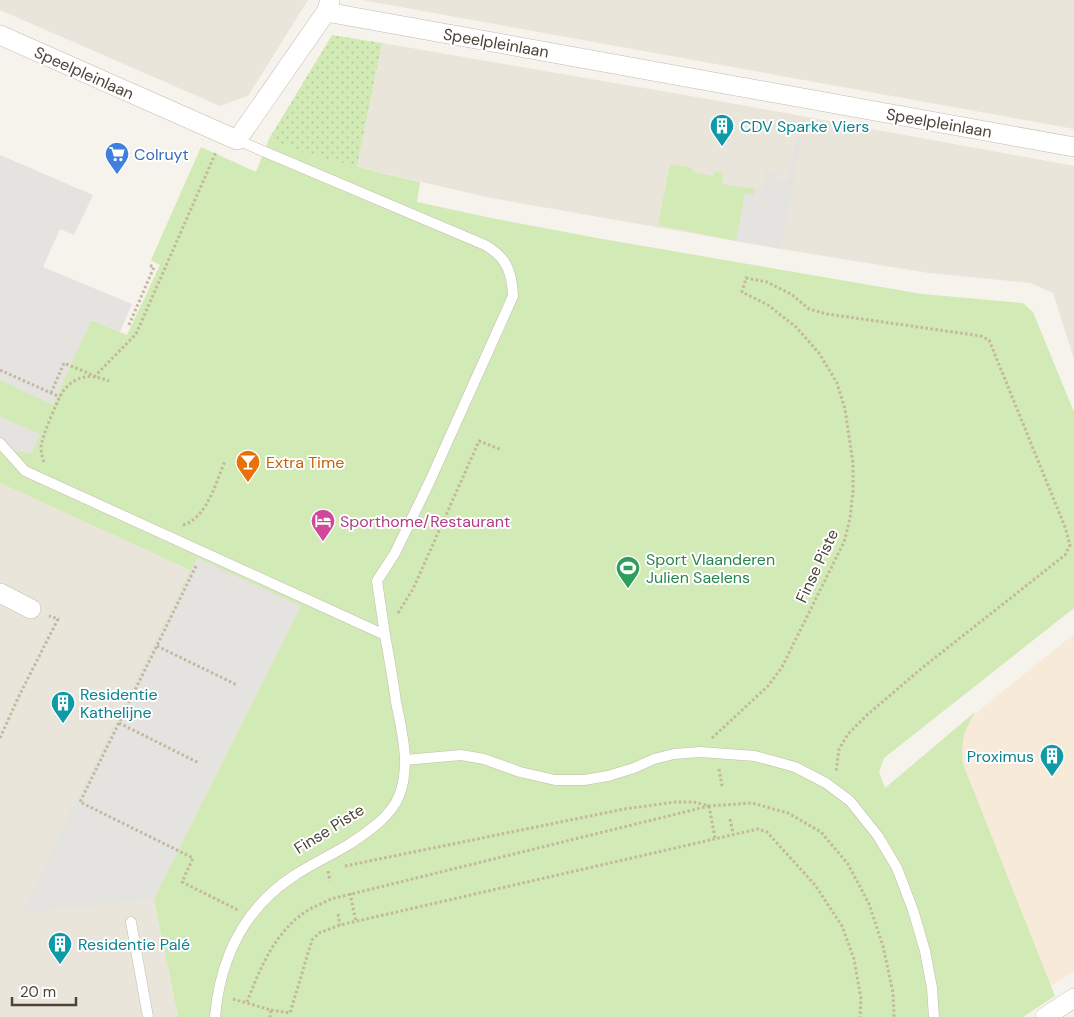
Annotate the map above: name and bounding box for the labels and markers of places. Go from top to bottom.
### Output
building icon: CDV Sparke Viers [709,113,735,147]
place label: CDV Sparke Viers [740,116,869,137]
supermarket icon: Colruyt [104,141,130,175]
place label: Colruyt [134,144,189,165]
bar icon: Extra Time [235,449,261,483]
place label: Extra Time [266,452,344,473]
hotel icon: Sporthome/Restaurant [310,508,336,542]
place label: Sporthome/Restaurant [340,511,510,532]
place label: Sport Vlaanderen Julien Saelens [646,549,775,588]
sports icon: Sport Vlaanderen Julien Saelens [615,555,641,589]
place label: Residentie Kathelijne [80,684,158,723]
building icon: Residentie Kathelijne [50,690,76,724]
building icon: Proximus [1039,743,1065,777]
place label: Proximus [967,746,1034,767]
building icon: Residentie Palé [47,931,73,965]
place label: Residentie Palé [78,934,190,955]

